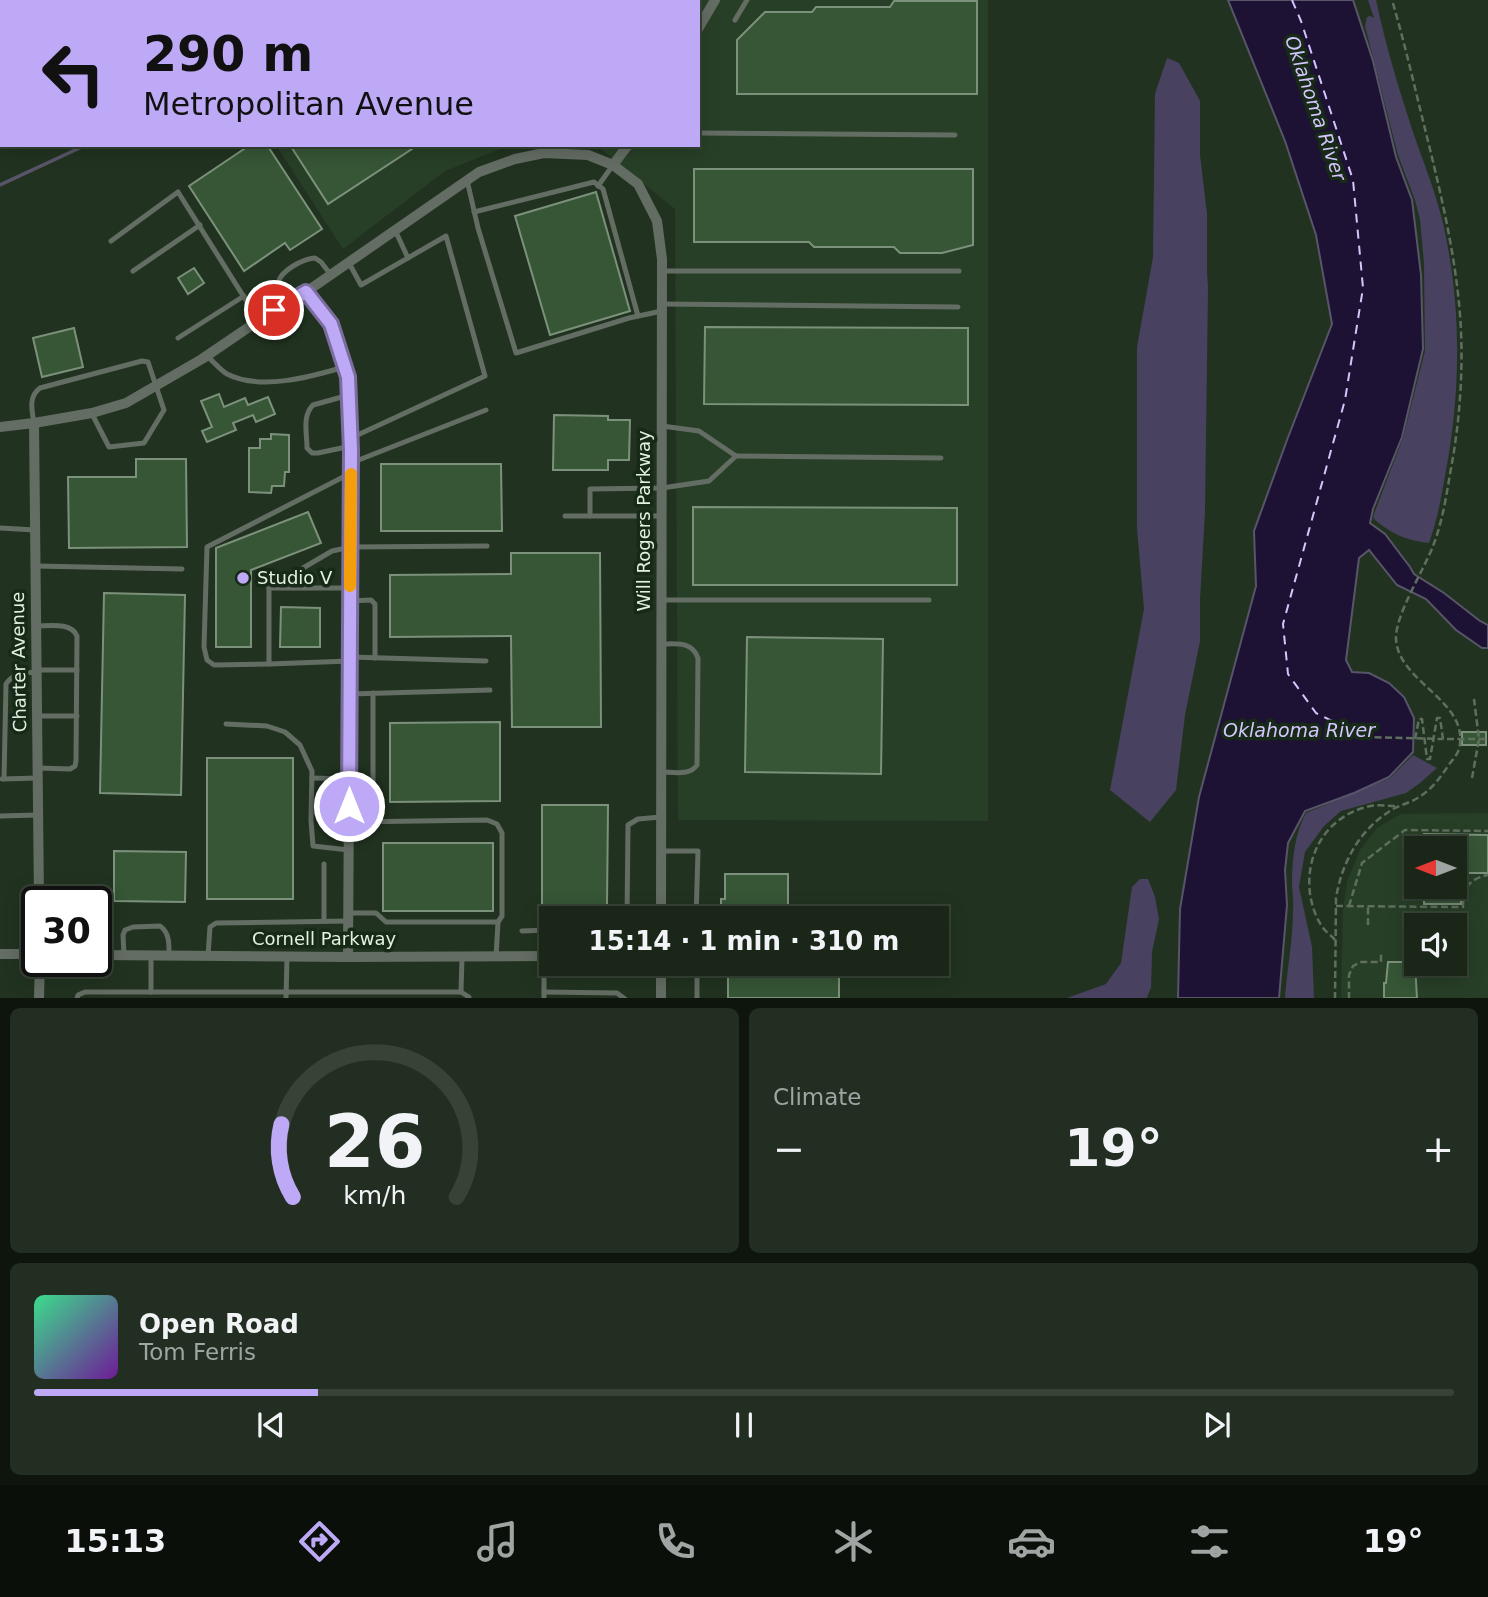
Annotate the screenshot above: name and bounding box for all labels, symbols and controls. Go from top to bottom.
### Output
text: 290 m [143,26,313,83]
icon: left [28,28,119,119]
water label: Oklahoma River [1281,33,1352,185]
text: Metropolitan Avenue [143,85,474,123]
pin [244,280,304,340]
icon: arrive [255,291,293,329]
street label: Will Rogers Parkway [633,430,654,612]
place label: Studio V [257,567,333,588]
marker: Studio V [235,570,251,586]
street label: Charter Avenue [7,592,30,732]
water label: Oklahoma River [1223,719,1376,741]
position arrow [312,769,386,843]
north arrow [1404,836,1466,900]
map controls [1404,836,1467,976]
speed limit sign: 30 [21,886,112,977]
button: sound [1404,913,1467,976]
text: 15:14 · 1 min · 310 m [589,926,899,956]
street label: Cornell Parkway [252,928,396,949]
text: Climate [773,1084,862,1110]
text: 26 [324,1099,425,1184]
text: 19° [1064,1118,1163,1178]
text: − [773,1127,805,1171]
text: + [1422,1127,1454,1171]
text: km/h [343,1180,406,1209]
text: Open Road [139,1309,299,1339]
text: Tom Ferris [139,1339,256,1365]
icon: previous [252,1406,290,1444]
icon: pause [725,1406,763,1444]
icon: next [1198,1406,1236,1444]
icon: directions [295,1517,344,1566]
icon: music [473,1517,522,1566]
icon: phone [651,1517,700,1566]
icon: climate [829,1517,878,1566]
icon: car [1007,1517,1056,1566]
icon: filters [1185,1517,1234,1566]
text: 15:13 [64,1522,166,1560]
text: 19° [1363,1522,1423,1560]

